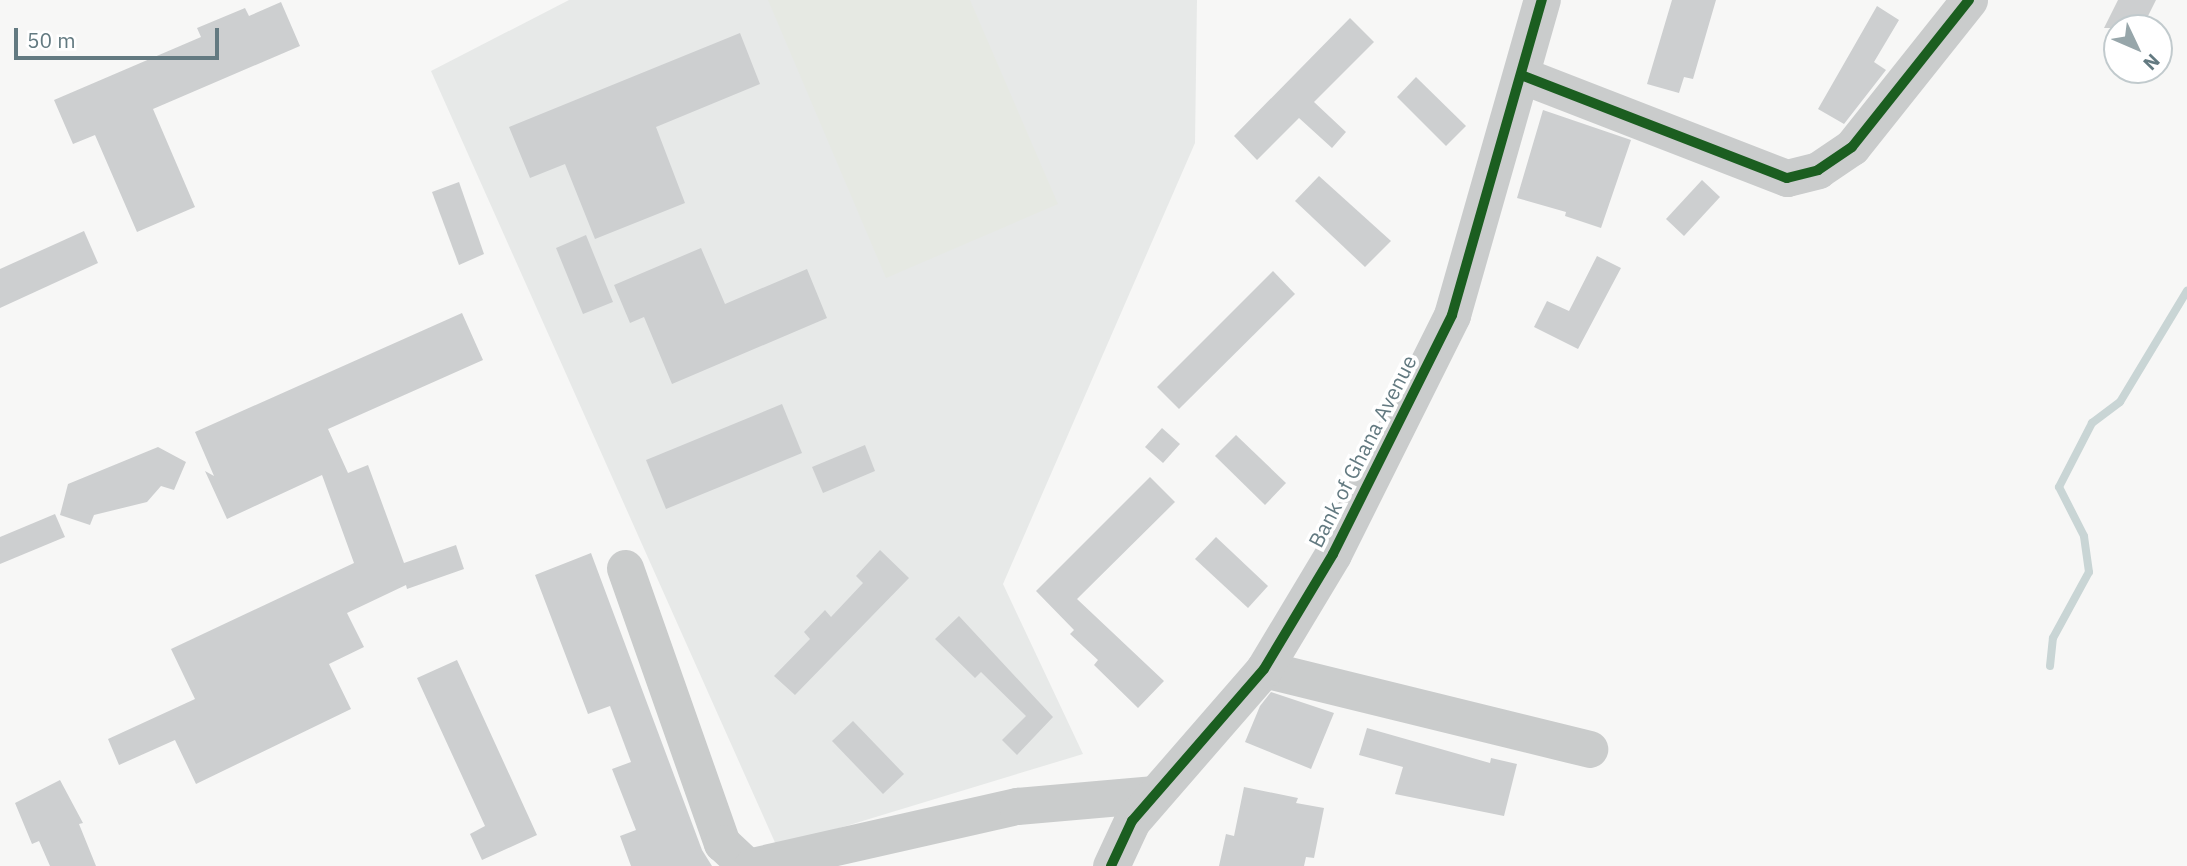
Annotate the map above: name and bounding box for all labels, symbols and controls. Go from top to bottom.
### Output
scale bar [18,14,222,58]
north arrow [2103,14,2173,84]
text: 50 m [27,26,76,54]
text: N [2138,49,2165,75]
street label: Bank of Ghana Avenue [1303,351,1421,551]

